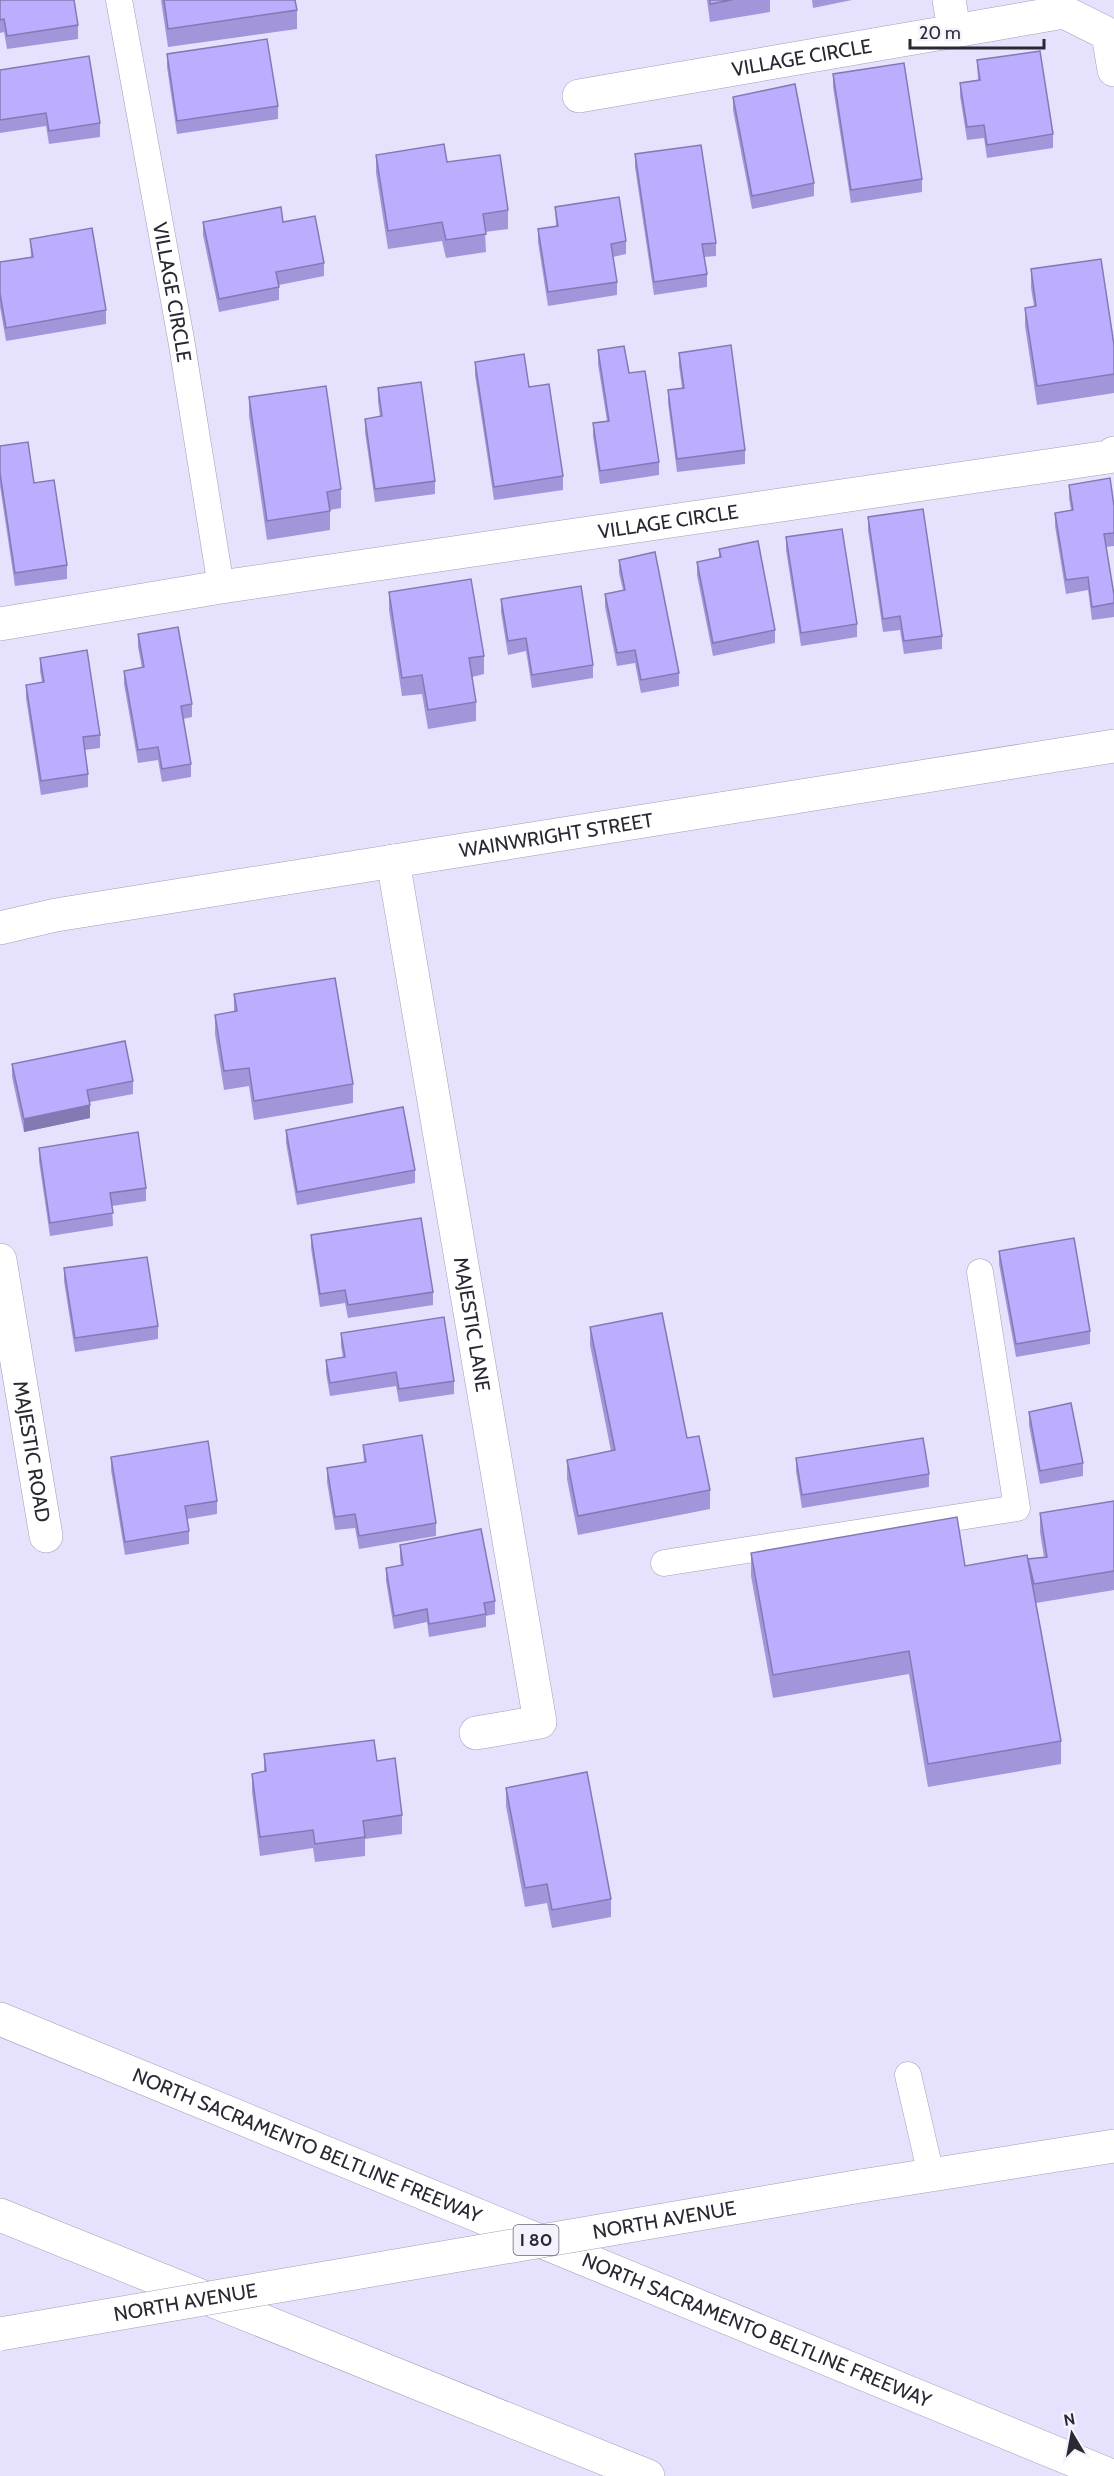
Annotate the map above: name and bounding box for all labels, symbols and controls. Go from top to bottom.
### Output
scale bar [910,12,1044,50]
text: 20 m [919,22,961,44]
street label: VILLAGE CIRCLE [730,34,873,81]
street label: VILLAGE CIRCLE [148,220,197,364]
street label: VILLAGE CIRCLE [596,499,740,544]
street label: WAINWRIGHT STREET [458,808,655,862]
street label: MAJESTIC LANE [449,1255,495,1394]
street label: MAJESTIC ROAD [8,1379,56,1524]
street label: NORTH SACRAMENTO BELTLINE FREEWAY [129,2063,486,2228]
street label: NORTH AVENUE [591,2196,738,2244]
road number: I 80 [514,2225,558,2255]
street label: NORTH SACRAMENTO BELTLINE FREEWAY [579,2248,935,2413]
street label: NORTH AVENUE [112,2278,259,2326]
north arrow [1042,2404,1102,2464]
text: N [1062,2409,1077,2430]

